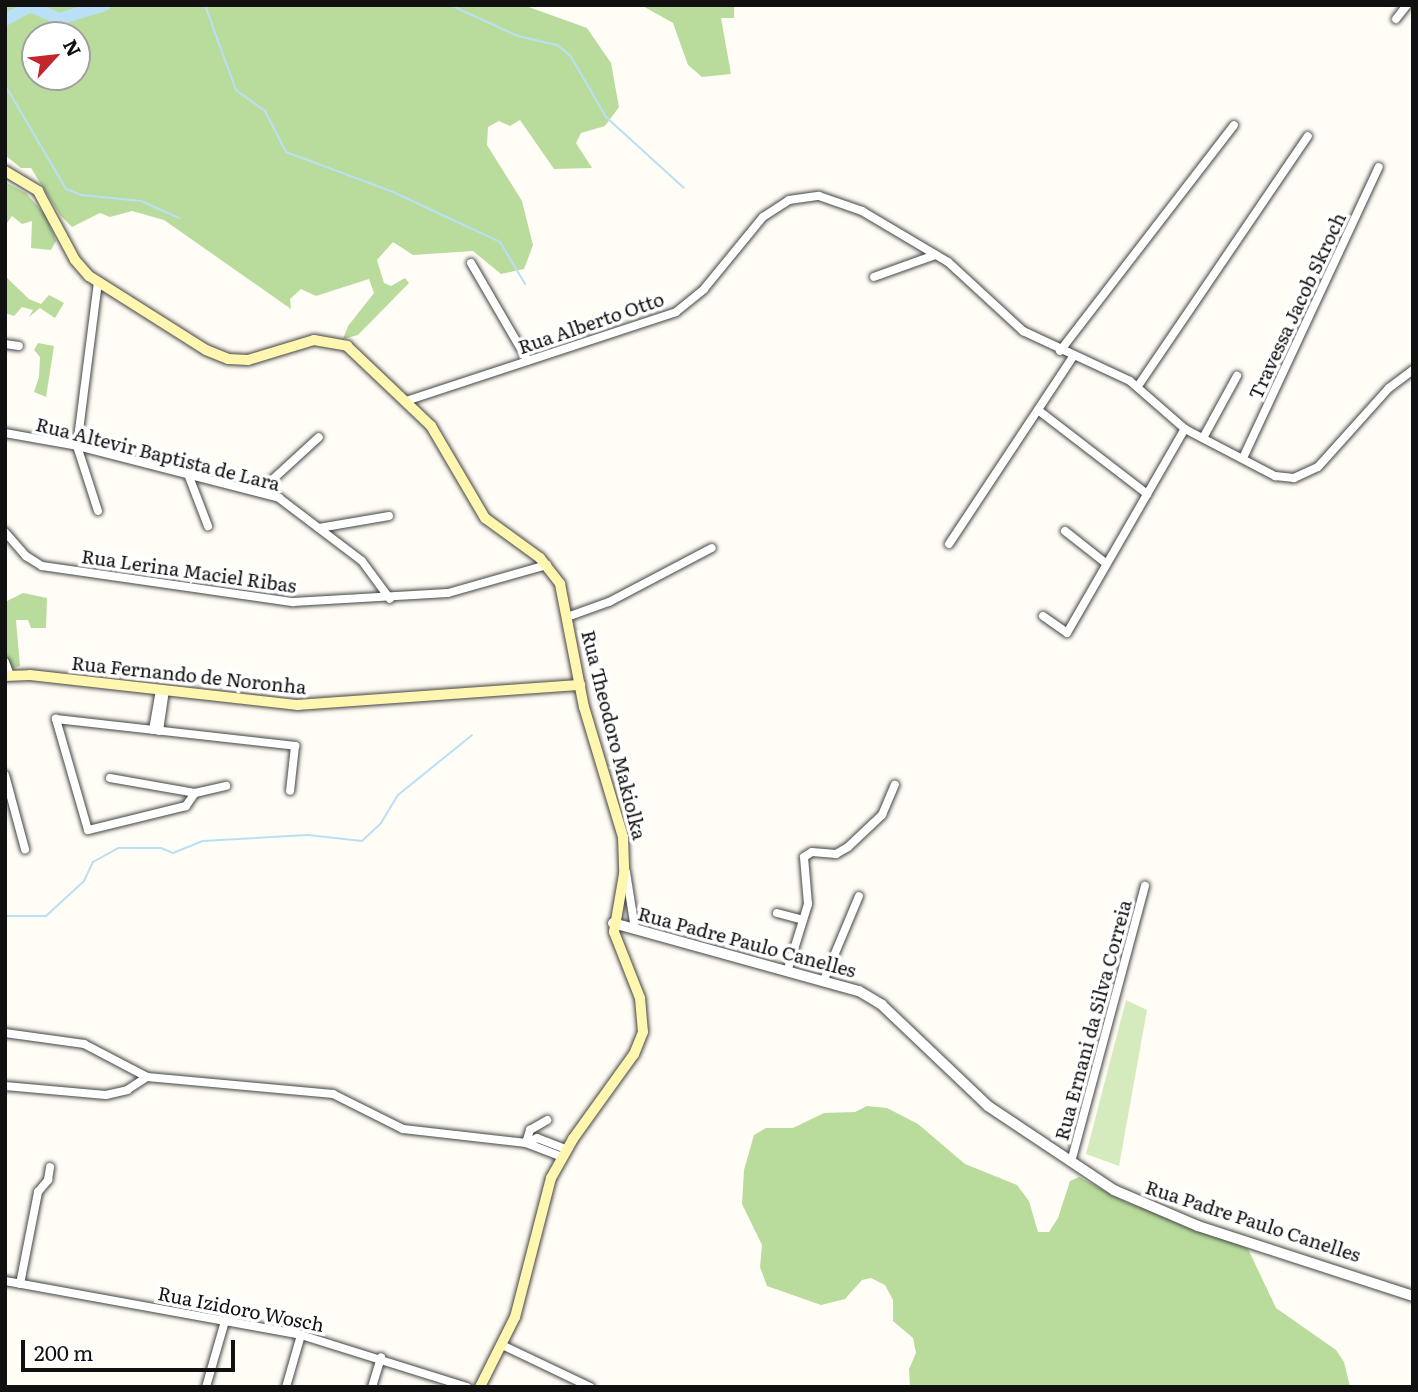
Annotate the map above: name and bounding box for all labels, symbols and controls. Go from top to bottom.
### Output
north arrow [21,21,91,91]
text: N [57,34,89,61]
street label: Travessa Jacob Skroch [1244,209,1350,403]
street label: Rua Alberto Otto [515,287,667,359]
street label: Rua Altevir Baptista de Lara [33,413,283,495]
street label: Rua Lerina Maciel Ribas [80,545,298,597]
street label: Rua Theodoro Makiolka [577,628,651,842]
street label: Rua Fernando de Noronha [70,651,308,699]
street label: Rua Ernani da Silva Correia [1050,897,1136,1143]
street label: Rua Padre Paulo Canelles [635,902,859,982]
street label: Rua Padre Paulo Canelles [1143,1175,1363,1267]
street label: Rua Izidoro Wosch [156,1282,326,1336]
scale bar [24,1326,238,1370]
text: 200 m [34,1336,94,1367]

